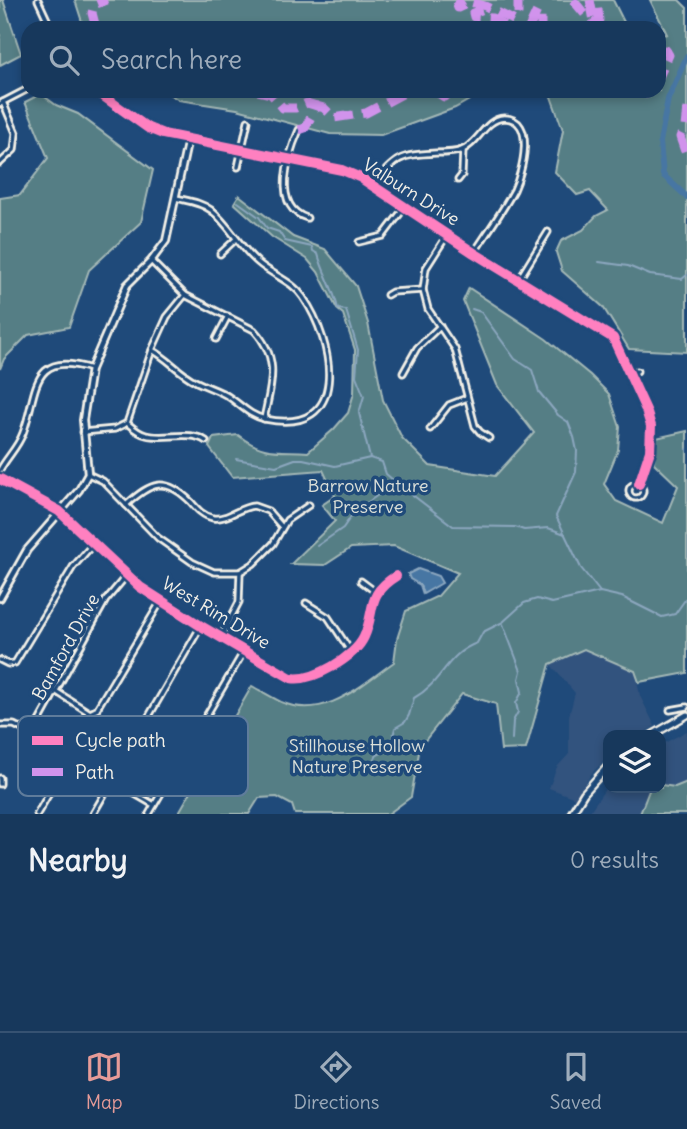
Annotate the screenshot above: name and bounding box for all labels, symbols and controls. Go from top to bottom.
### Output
search box [21,21,666,98]
icon: search [45,41,83,79]
text: Search here [101,43,242,76]
street label: Valburn Drive [359,153,464,230]
park label: Barrow Nature Preserve [308,474,428,518]
street label: West Rim Drive [158,571,274,654]
street label: Bamford Drive [27,590,104,704]
legend [18,716,248,796]
text: Cycle path [75,728,166,752]
map controls [603,730,666,793]
button: layers [603,730,666,793]
park label: Stillhouse Hollow Nature Preserve [289,734,425,778]
text: Path [75,760,114,784]
text: Nearby [28,841,128,879]
text: 0 results [570,845,659,874]
tab: Map [85,1048,123,1114]
tab: Directions [294,1048,379,1114]
tab: Saved [550,1048,602,1114]

